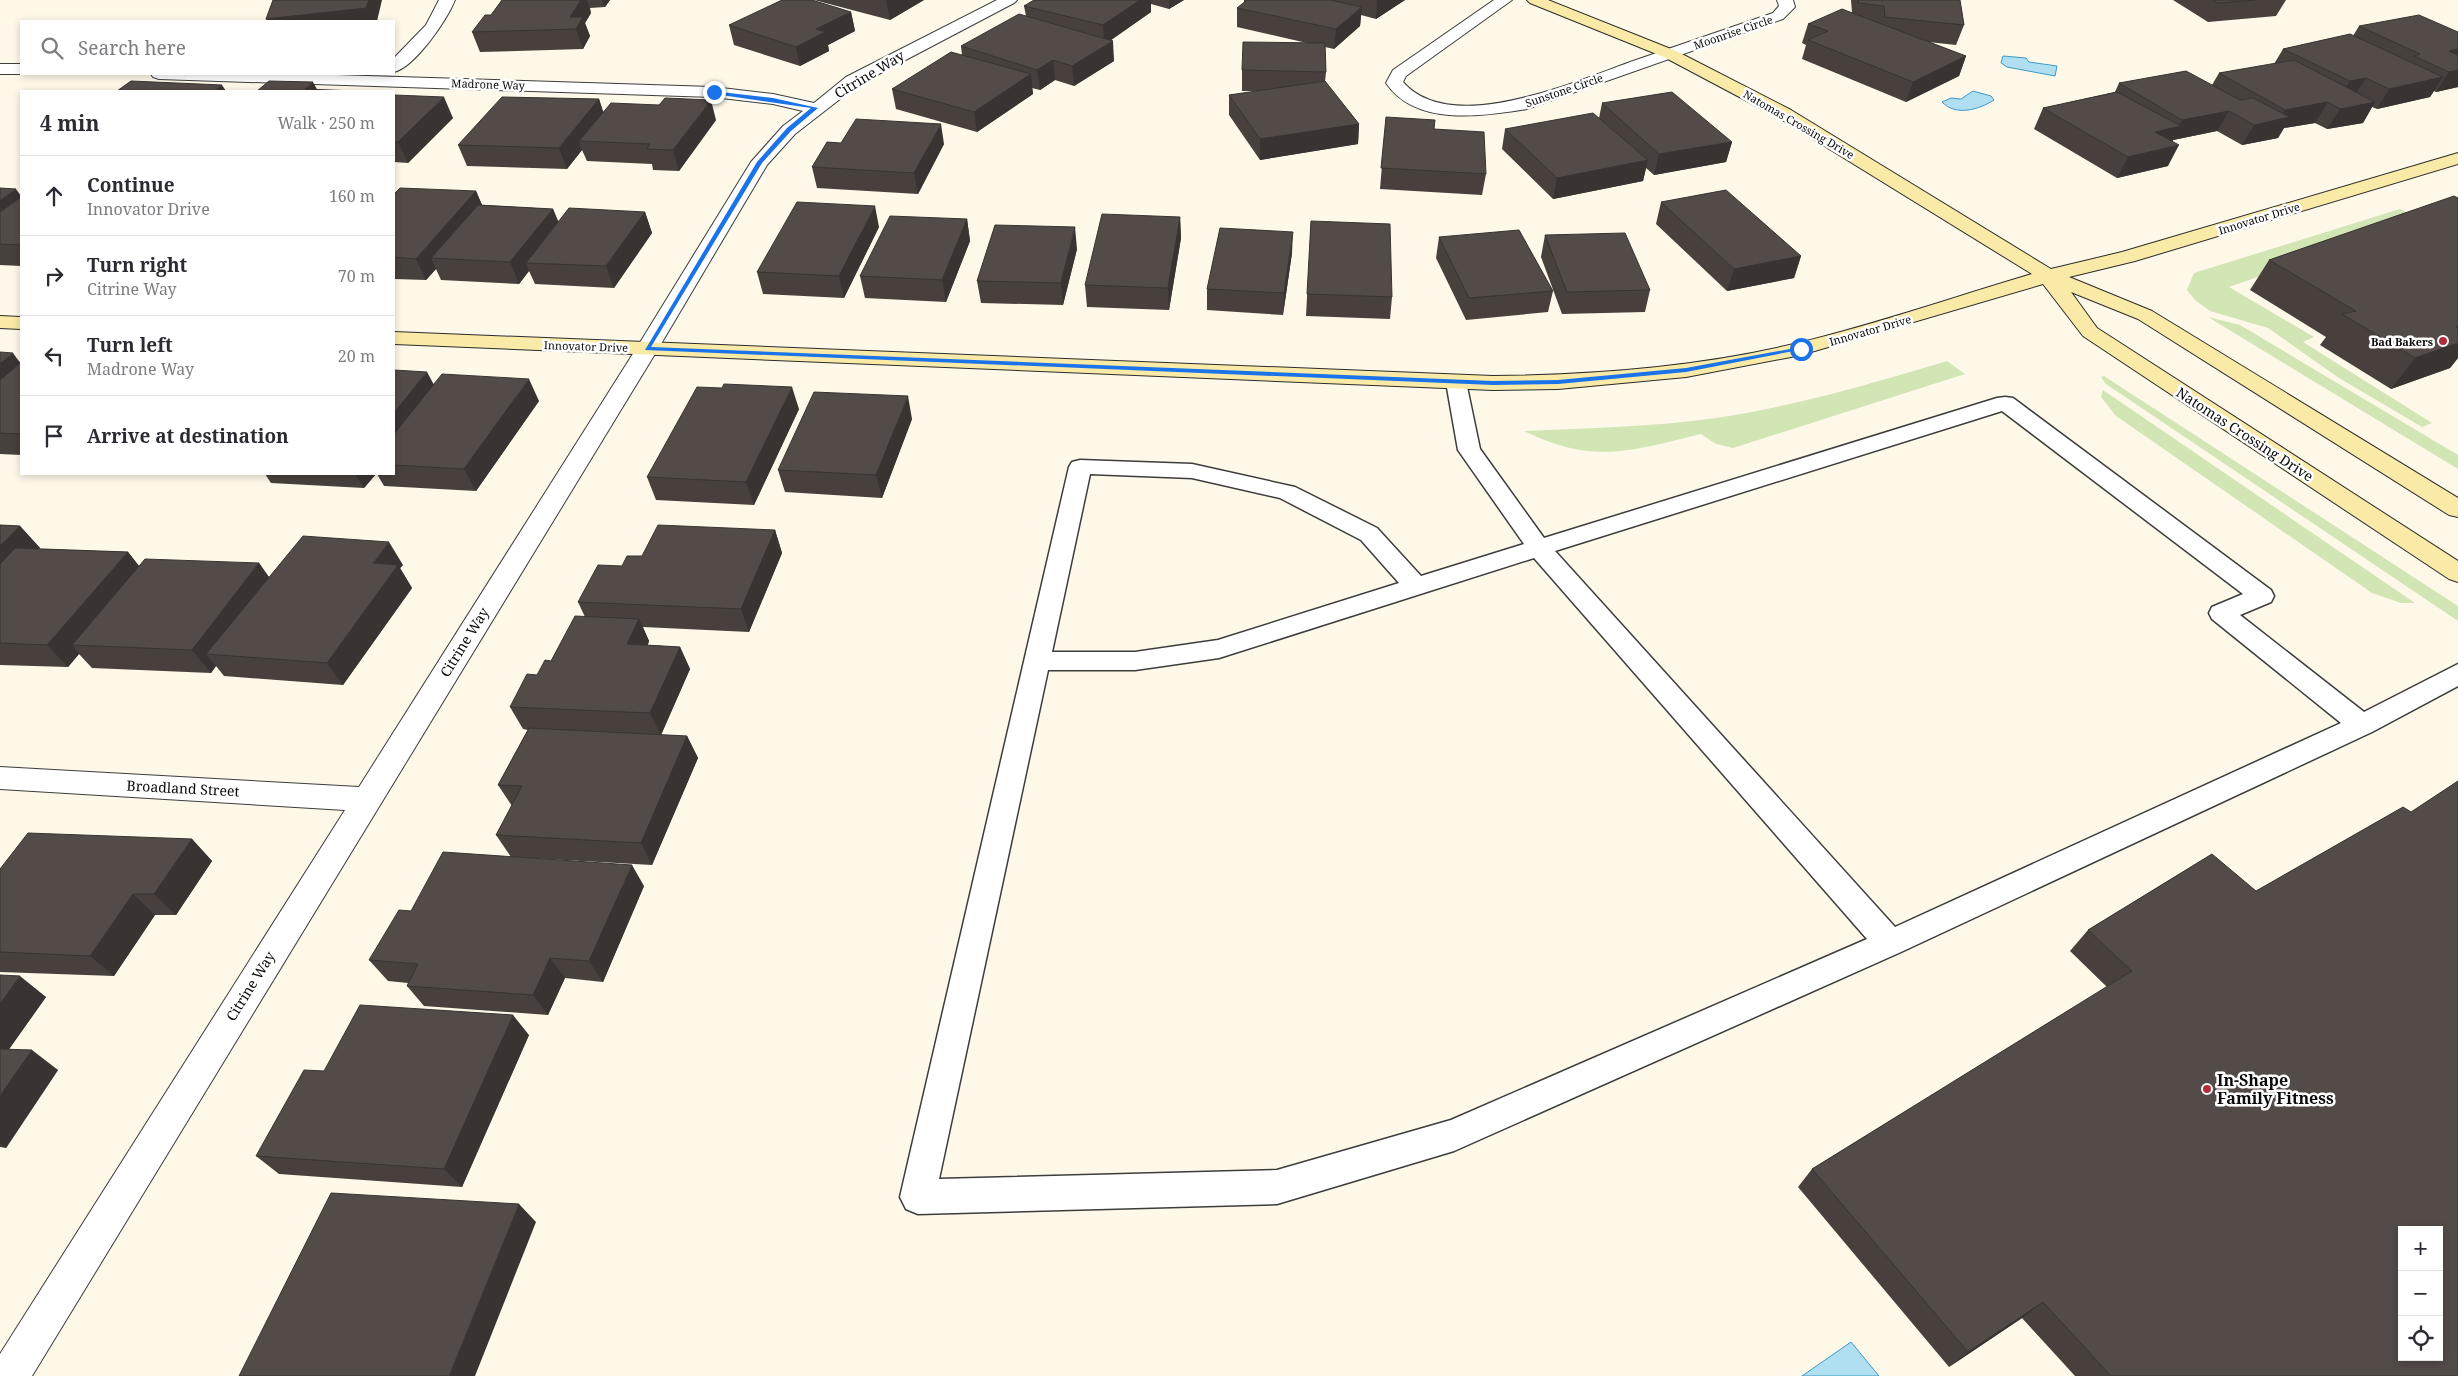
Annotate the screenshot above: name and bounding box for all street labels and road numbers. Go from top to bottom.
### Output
street label: Moonrise Circle [1691,11,1775,53]
street label: Citrine Way [830,46,908,102]
street label: Sunstone Circle [1523,70,1605,110]
street label: Madrone Way [451,75,526,93]
street label: Natomas Crossing Drive [1741,86,1857,162]
street label: Innovator Drive [2216,198,2302,238]
street label: Innovator Drive [1827,311,1913,349]
street label: Innovator Drive [544,337,629,355]
street label: Natomas Crossing Drive [2173,382,2317,486]
street label: Citrine Way [435,604,493,680]
street label: Broadland Street [126,776,240,800]
street label: Citrine Way [221,948,279,1024]

